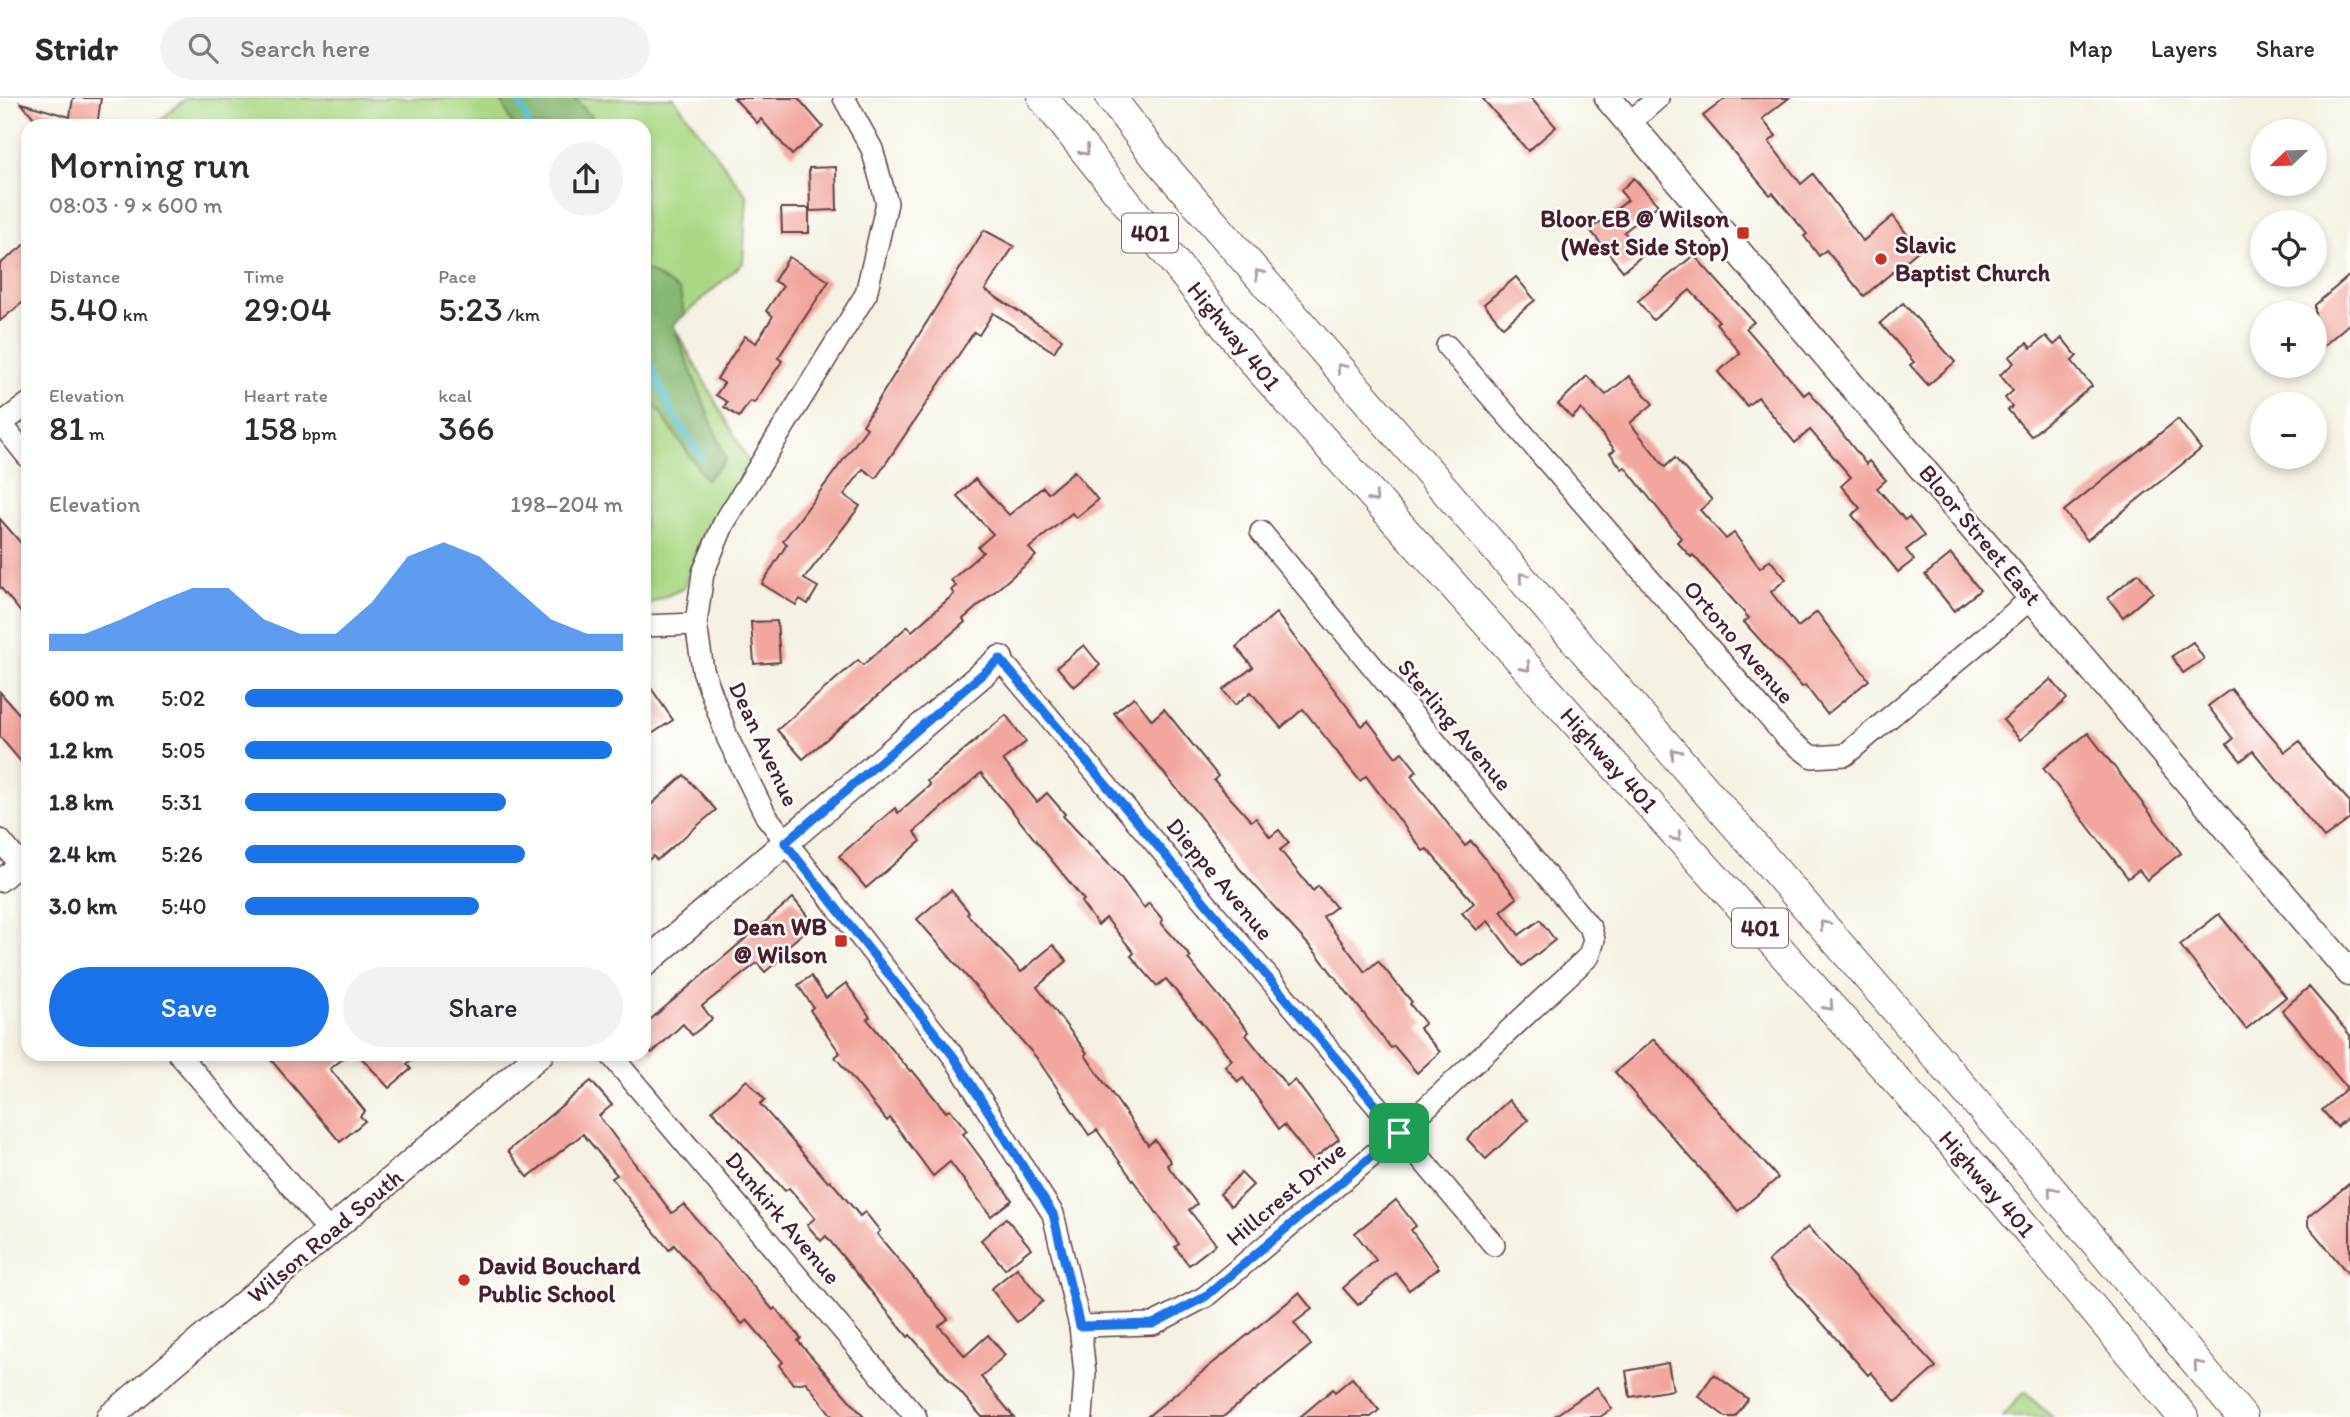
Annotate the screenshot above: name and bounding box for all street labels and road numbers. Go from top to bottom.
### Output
road number: 401 [1122,214,1178,252]
street label: Highway 401 [1181,275,1287,396]
street label: Bloor Street East [1913,458,2048,611]
street label: Ortono Avenue [1678,574,1801,710]
street label: Sterling Avenue [1392,653,1519,797]
street label: Dean Avenue [723,677,806,811]
street label: Highway 401 [1554,701,1664,819]
street label: Dieppe Avenue [1161,811,1280,946]
road number: 401 [1732,908,1788,948]
street label: Highway 401 [1933,1124,2042,1243]
street label: Hillcrest Drive [1220,1135,1352,1252]
street label: Dunkirk Avenue [719,1145,847,1290]
street label: Wilson Road South [241,1162,408,1309]

